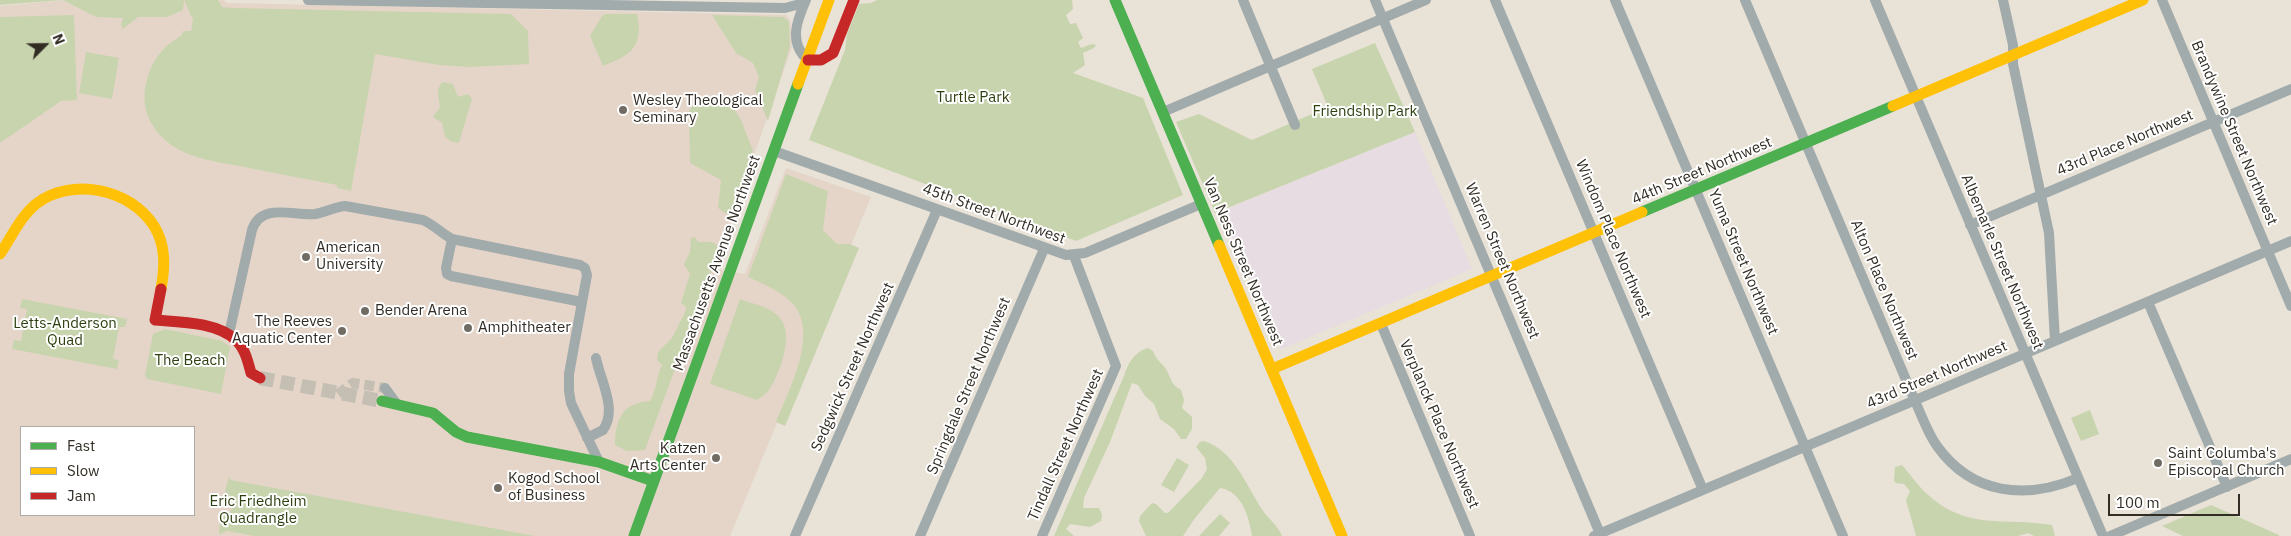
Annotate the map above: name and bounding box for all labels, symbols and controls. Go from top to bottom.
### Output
north arrow [20,20,70,70]
text: N [49,31,69,47]
street label: Brandywine Street Northwest [2187,38,2281,228]
park label: Turtle Park [936,89,1010,107]
place label: Wesley Theological Seminary [633,92,762,127]
park label: Friendship Park [1313,103,1417,121]
marker: Wesley Theological Seminary [617,104,629,116]
street label: 43rd Place Northwest [2054,106,2196,180]
street label: 44th Street Northwest [1629,133,1775,209]
street label: Massachusetts Avenue Northwest [670,153,764,373]
street label: Windom Place Northwest [1571,157,1655,321]
street label: Albemarle Street Northwest [1957,172,2047,352]
street label: Van Ness Street Northwest [1199,175,1287,349]
street label: 45th Street Northwest [920,180,1068,248]
street label: Warren Street Northwest [1461,180,1543,342]
street label: Yuma Street Northwest [1704,186,1782,338]
street label: Alton Place Northwest [1846,217,1922,363]
place label: American University [316,239,383,274]
marker: American University [300,251,312,263]
street label: Sedgwick Street Northwest [808,280,898,454]
street label: Springdale Street Northwest [923,295,1015,477]
place label: Bender Arena [375,302,467,320]
marker: Bender Arena [359,305,371,317]
place label: The Reeves Aquatic Center [232,313,332,348]
park label: Letts-Anderson Quad [13,315,117,350]
place label: Amphitheater [478,319,571,337]
marker: Amphitheater [462,322,474,334]
marker: The Reeves Aquatic Center [336,325,348,337]
street label: Verplanck Place Northwest [1395,337,1483,511]
street label: 43rd Street Northwest [1864,337,2010,413]
park label: The Beach [155,352,225,370]
street label: Tindall Street Northwest [1024,366,1108,524]
legend [20,426,195,516]
text: Fast [67,436,95,455]
place label: Katzen Arts Center [630,440,706,475]
place label: Saint Columba's Episcopal Church [2168,445,2285,480]
marker: Katzen Arts Center [710,452,722,464]
marker: Saint Columba's Episcopal Church [2152,457,2164,469]
text: Slow [67,461,100,480]
place label: Kogod School of Business [508,470,600,505]
marker: Kogod School of Business [492,482,504,494]
scale bar [2111,484,2244,516]
text: Jam [67,486,96,505]
park label: Eric Friedheim Quadrangle [210,493,306,528]
text: 100 m [2116,493,2160,512]

